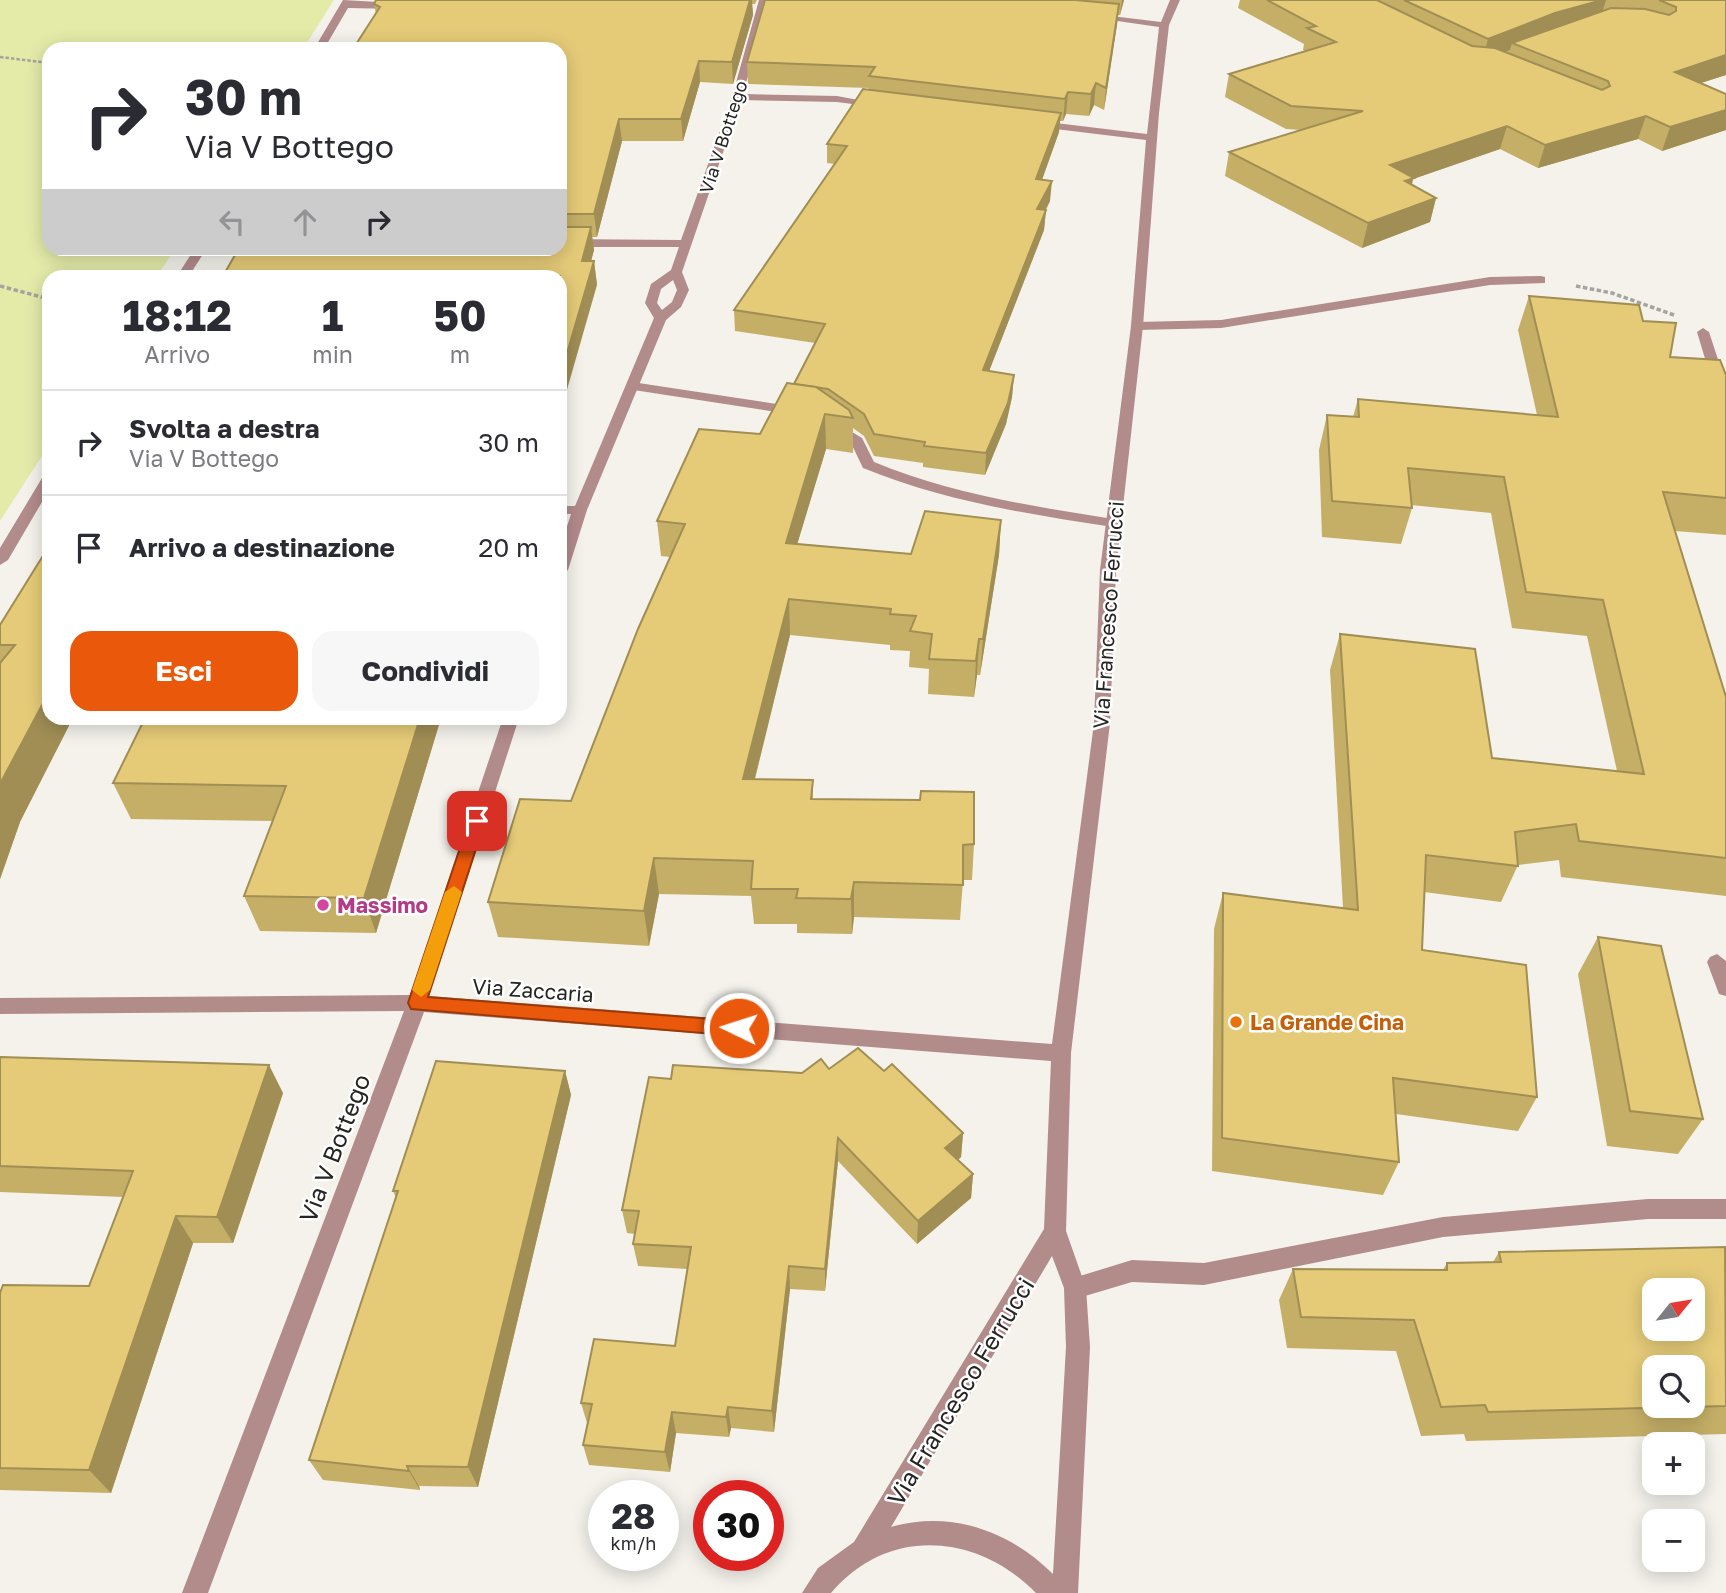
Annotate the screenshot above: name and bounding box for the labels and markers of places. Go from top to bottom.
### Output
pin [447,791,507,851]
place label: Massimo [337,892,428,918]
marker: Massimo [315,897,331,913]
place label: La Grande Cina [1250,1009,1404,1035]
marker: La Grande Cina [1228,1014,1244,1030]

